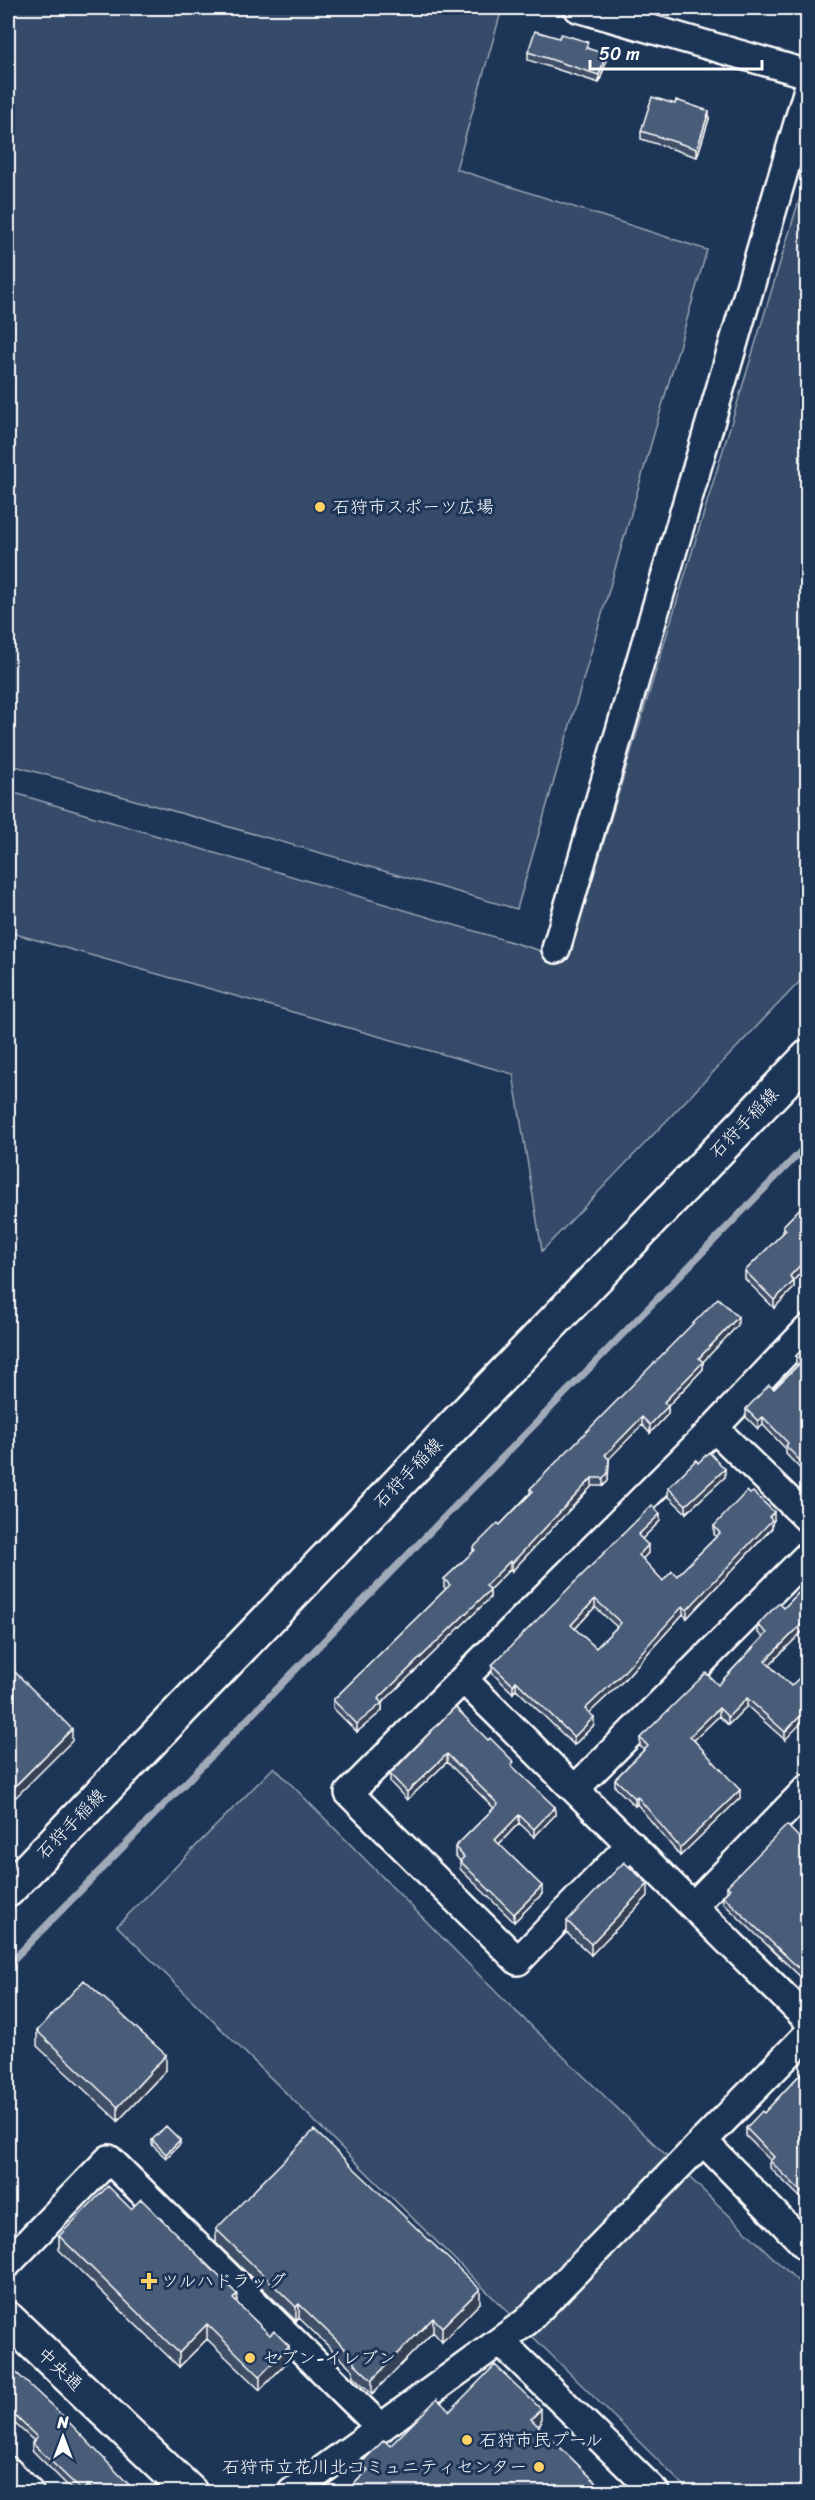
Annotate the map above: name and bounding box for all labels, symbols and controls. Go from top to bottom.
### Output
scale bar [590,33,762,71]
text: 50 m [599,38,640,70]
place label: 石狩市スポーツ広場 [332,491,494,523]
marker: 石狩市スポーツ広場 [313,500,327,514]
street label: 石狩手稲線 [701,1080,787,1166]
street label: 石狩手稲線 [365,1430,451,1516]
street label: 石狩手稲線 [28,1781,114,1867]
place label: ツルハドラッグ [161,2265,286,2297]
marker: ツルハドラッグ [142,2274,156,2288]
street label: 中央通 [29,2339,91,2399]
place label: セブン-イレブン [262,2342,396,2374]
marker: セブン-イレブン [243,2351,257,2365]
north arrow [33,2407,93,2467]
text: N [56,2408,69,2437]
place label: 石狩市民プール [479,2424,603,2456]
marker: 石狩市民プール [460,2433,474,2447]
place label: 石狩市立花川北コミュニティセンター [222,2451,527,2483]
marker: 石狩市立花川北コミュニティセンター [532,2460,546,2474]

